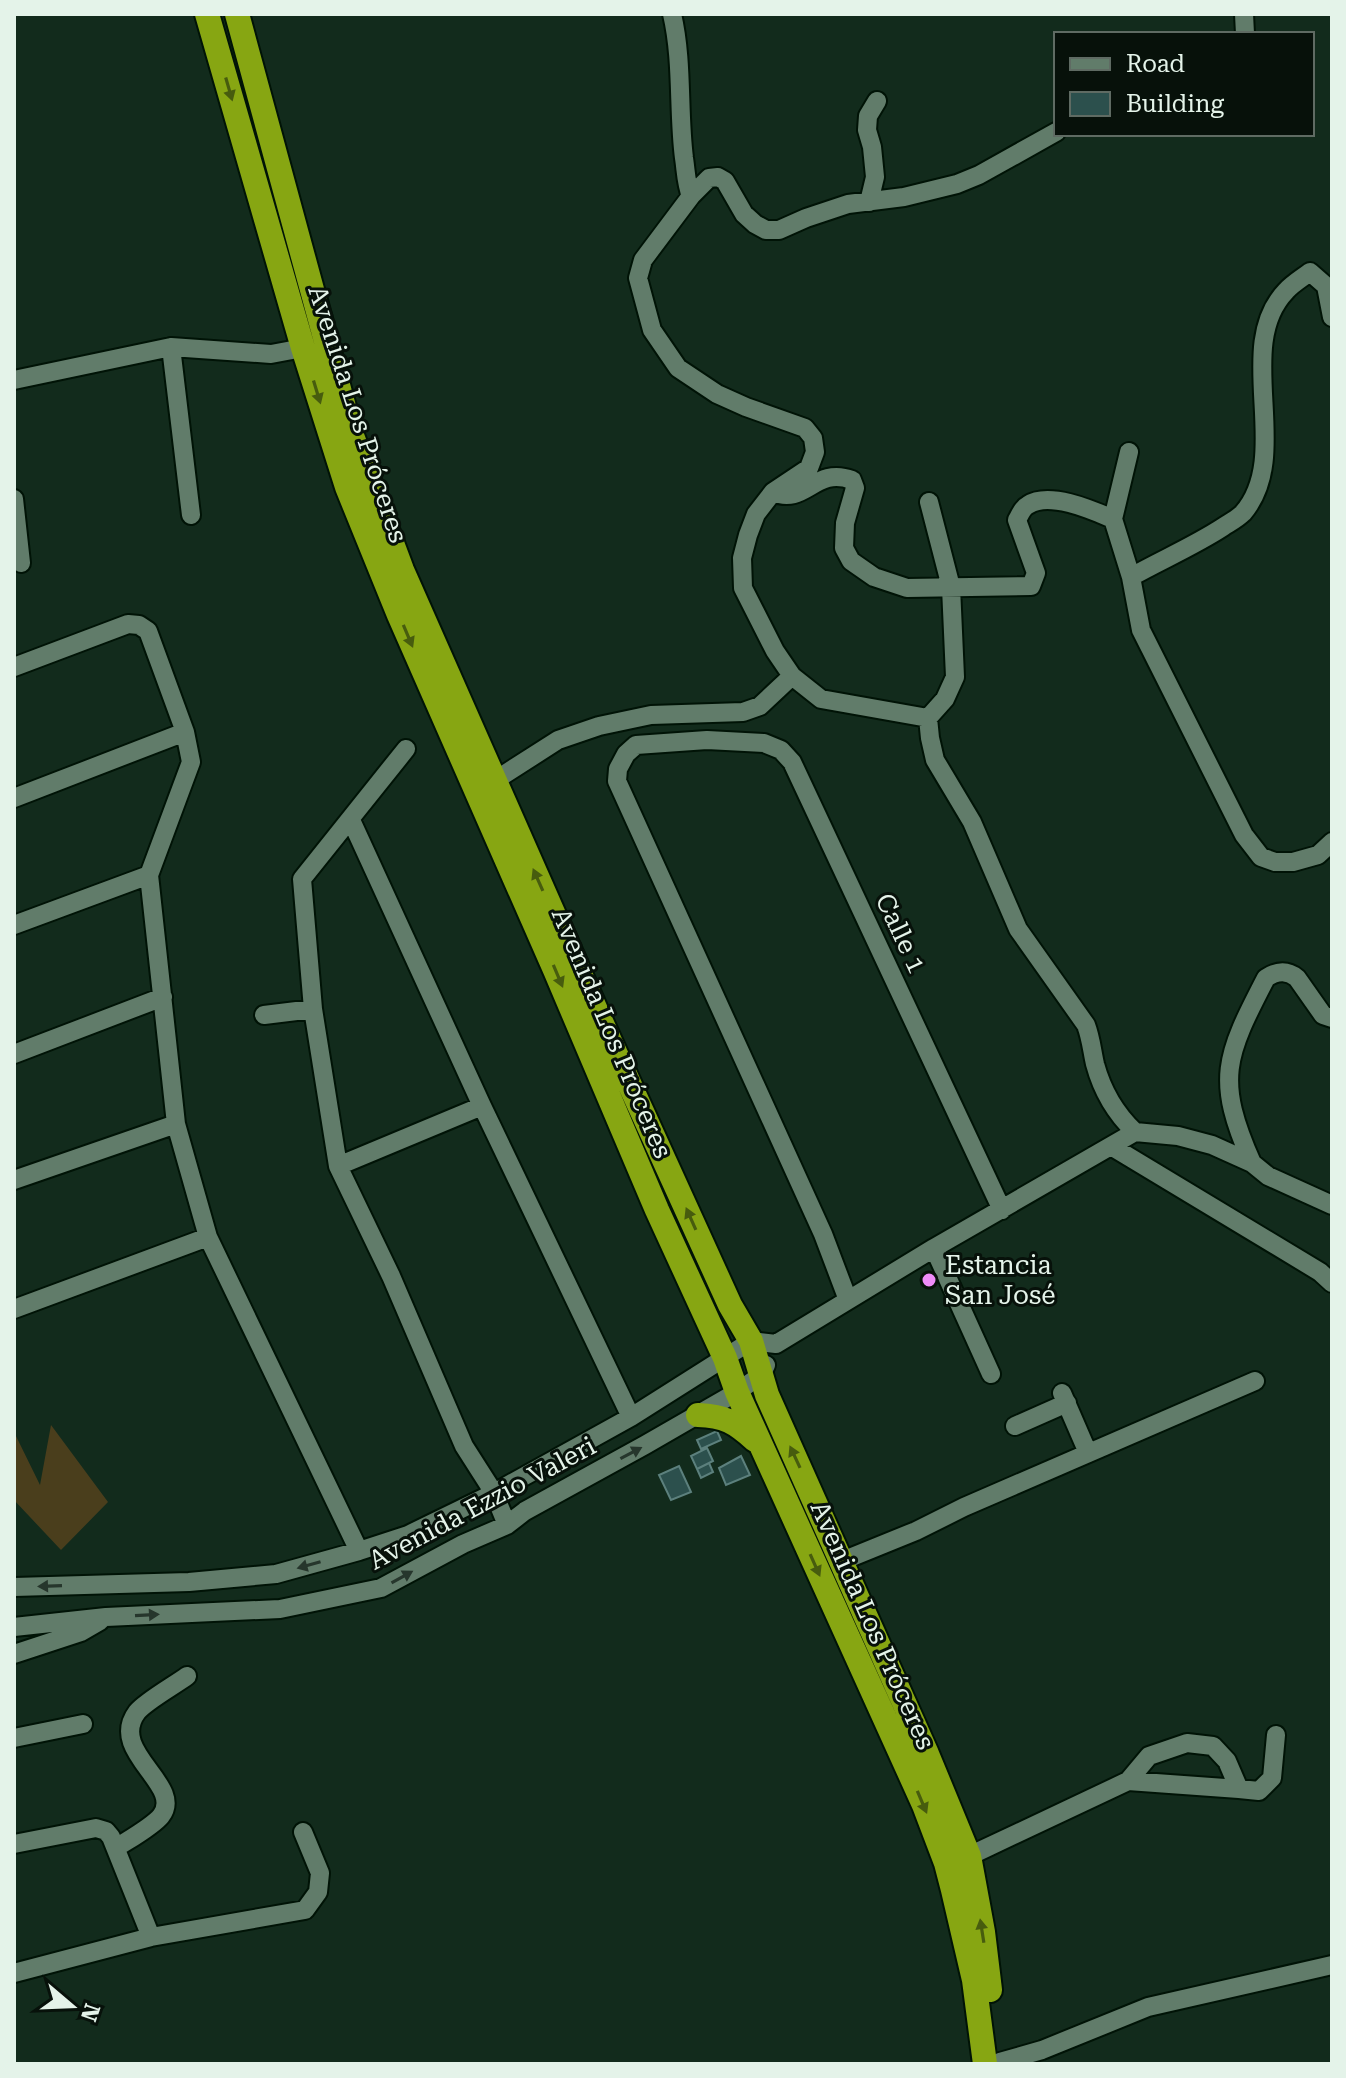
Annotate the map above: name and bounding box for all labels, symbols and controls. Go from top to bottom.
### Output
legend [1054,32,1314,136]
text: Road [1126,50,1185,78]
one-way arrow [223,77,236,101]
text: Building [1126,90,1224,118]
street label: Avenida Los Próceres [302,282,414,546]
one-way arrow [311,381,324,405]
one-way arrow [402,624,415,647]
one-way arrow [532,868,545,892]
street label: Calle 1 [870,888,932,978]
street label: Avenida Los Próceres [546,903,678,1163]
one-way arrow [551,964,565,988]
one-way arrow [684,1208,698,1231]
place label: Estancia San José [945,1250,1056,1310]
marker: Estancia San José [920,1271,938,1289]
street label: Avenida Ezzio Valeri [363,1430,601,1576]
one-way arrow [788,1445,802,1468]
one-way arrow [619,1447,642,1460]
street label: Avenida Los Próceres [805,1496,941,1754]
one-way arrow [808,1553,821,1577]
one-way arrow [296,1559,320,1572]
one-way arrow [391,1570,414,1583]
one-way arrow [37,1579,62,1592]
one-way arrow [135,1609,160,1622]
one-way arrow [915,1790,929,1813]
one-way arrow [976,1918,988,1943]
north arrow [32,1966,112,2046]
text: N [76,2000,105,2024]

